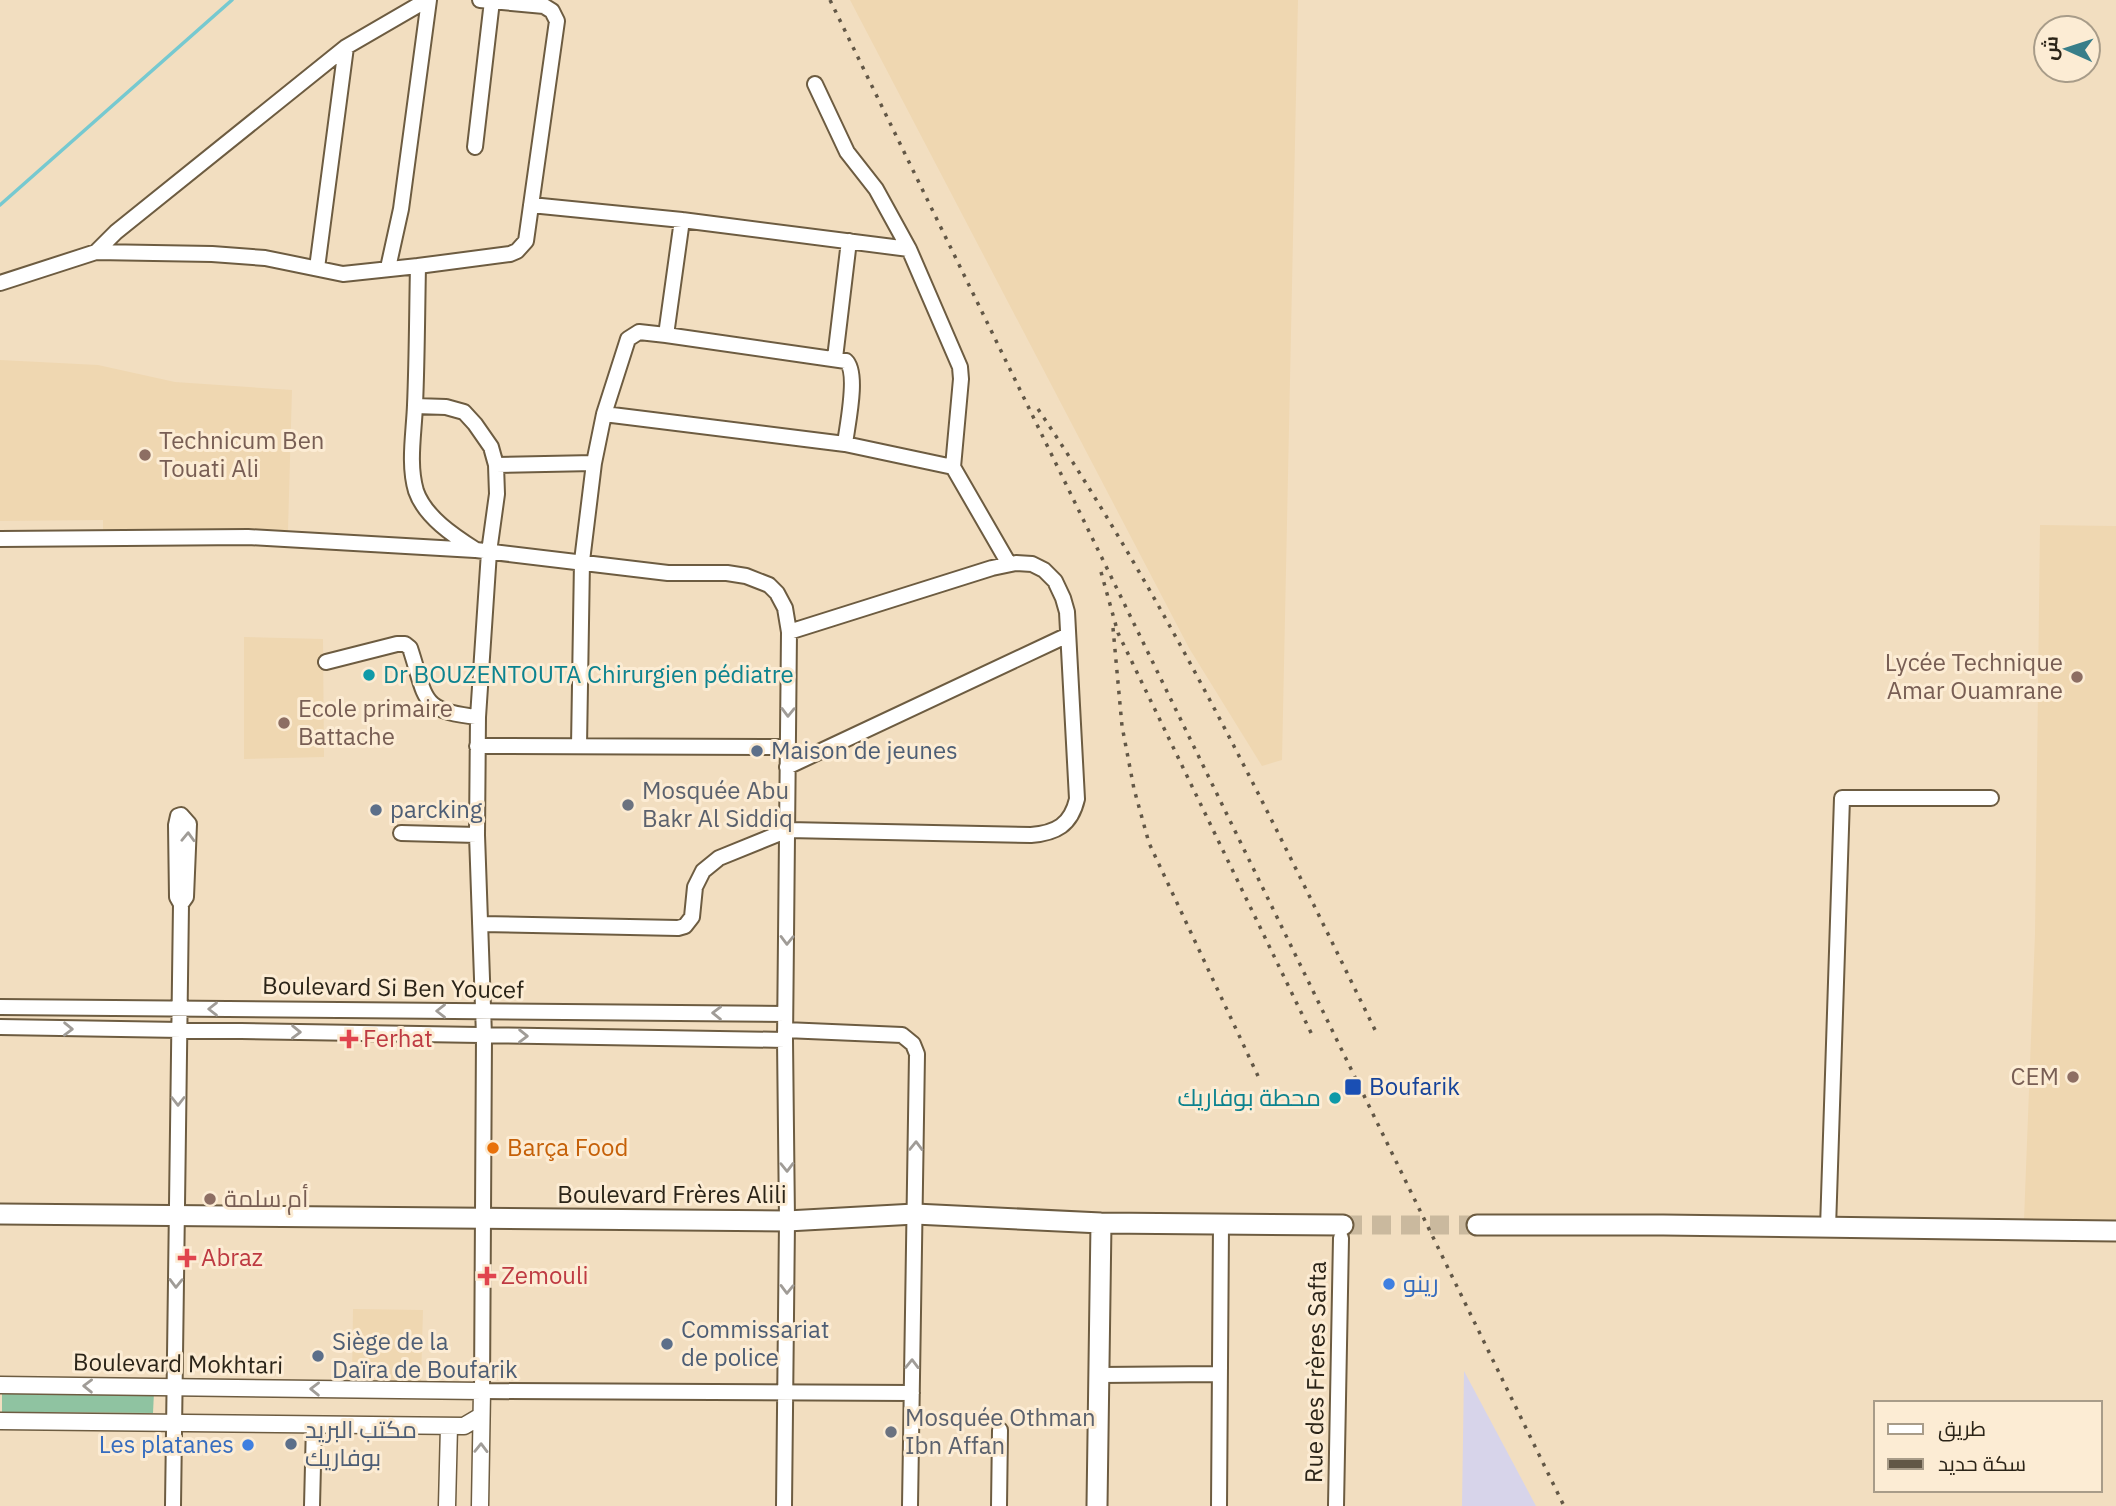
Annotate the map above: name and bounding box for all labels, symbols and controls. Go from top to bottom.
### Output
north arrow [2032,14,2102,84]
text: ش [2037,35,2063,61]
place label: Technicum Ben Touati Ali [159,424,324,484]
marker: Technicum Ben Touati Ali [137,447,153,463]
place label: Lycée Technique Amar Ouamrane [1885,646,2063,706]
place label: Dr BOUZENTOUTA Chirurgien pédiatre [383,658,794,690]
marker: Dr BOUZENTOUTA Chirurgien pédiatre [361,667,377,683]
marker: Lycée Technique Amar Ouamrane [2069,669,2085,685]
place label: Ecole primaire Battache [298,692,453,752]
one-way arrow [780,707,795,718]
marker: Ecole primaire Battache [276,715,292,731]
place label: Maison de jeunes [771,734,958,766]
marker: Maison de jeunes [749,743,765,759]
place label: Mosquée Abu Bakr Al Siddiq [642,774,793,834]
place label: parcking [390,793,483,825]
marker: Mosquée Abu Bakr Al Siddiq [620,797,636,813]
marker: parcking [368,802,384,818]
one-way arrow [181,831,196,842]
one-way arrow [779,935,794,946]
street label: Boulevard Si Ben Youcef [262,969,524,1005]
one-way arrow [207,1001,218,1017]
one-way arrow [435,1003,445,1019]
one-way arrow [711,1006,722,1021]
one-way arrow [63,1021,74,1036]
place label: Ferhat [363,1022,433,1054]
one-way arrow [290,1025,301,1040]
one-way arrow [518,1028,529,1044]
marker: Ferhat [341,1031,357,1047]
place label: CEM [2011,1060,2059,1092]
marker: CEM [2065,1069,2081,1085]
place label: Boufarik [1369,1070,1460,1102]
marker: Boufarik [1343,1077,1363,1097]
place label: محطة بوفاريك [1177,1081,1321,1113]
marker: محطة بوفاريك [1327,1090,1343,1106]
one-way arrow [170,1096,185,1107]
place label: Barça Food [507,1131,628,1163]
marker: Barça Food [485,1140,501,1156]
one-way arrow [908,1140,924,1151]
one-way arrow [779,1163,795,1173]
street label: Boulevard Frères Alili [557,1178,787,1210]
place label: أم سلمة [224,1182,308,1215]
marker: أم سلمة [202,1191,218,1207]
place label: Abraz [201,1241,263,1273]
marker: Abraz [179,1250,195,1266]
place label: Zemouli [501,1259,589,1291]
street label: Rue des Frères Safta [1297,1261,1333,1483]
place label: رينو [1403,1267,1439,1299]
marker: Zemouli [479,1268,495,1284]
marker: رينو [1381,1276,1397,1292]
one-way arrow [168,1279,184,1289]
one-way arrow [779,1284,795,1295]
place label: Commissariat de police [681,1313,829,1373]
place label: Siège de la Daïra de Boufarik [332,1325,518,1385]
marker: Commissariat de police [659,1336,675,1352]
street label: Boulevard Mokhtari [73,1345,283,1381]
marker: Siège de la Daïra de Boufarik [310,1348,326,1364]
one-way arrow [905,1359,920,1370]
one-way arrow [82,1378,93,1394]
one-way arrow [310,1381,320,1397]
place label: Mosquée Othman Ibn Affan [905,1401,1096,1461]
legend [1874,1401,2102,1492]
place label: مكتب البريد بوفاريك [305,1413,417,1473]
text: طريق [1938,1414,1986,1442]
marker: Mosquée Othman Ibn Affan [883,1424,899,1440]
place label: Les platanes [99,1428,234,1460]
marker: مكتب البريد بوفاريك [283,1436,299,1452]
marker: Les platanes [240,1437,256,1453]
one-way arrow [473,1443,488,1454]
text: سكة حديد [1938,1449,2026,1477]

